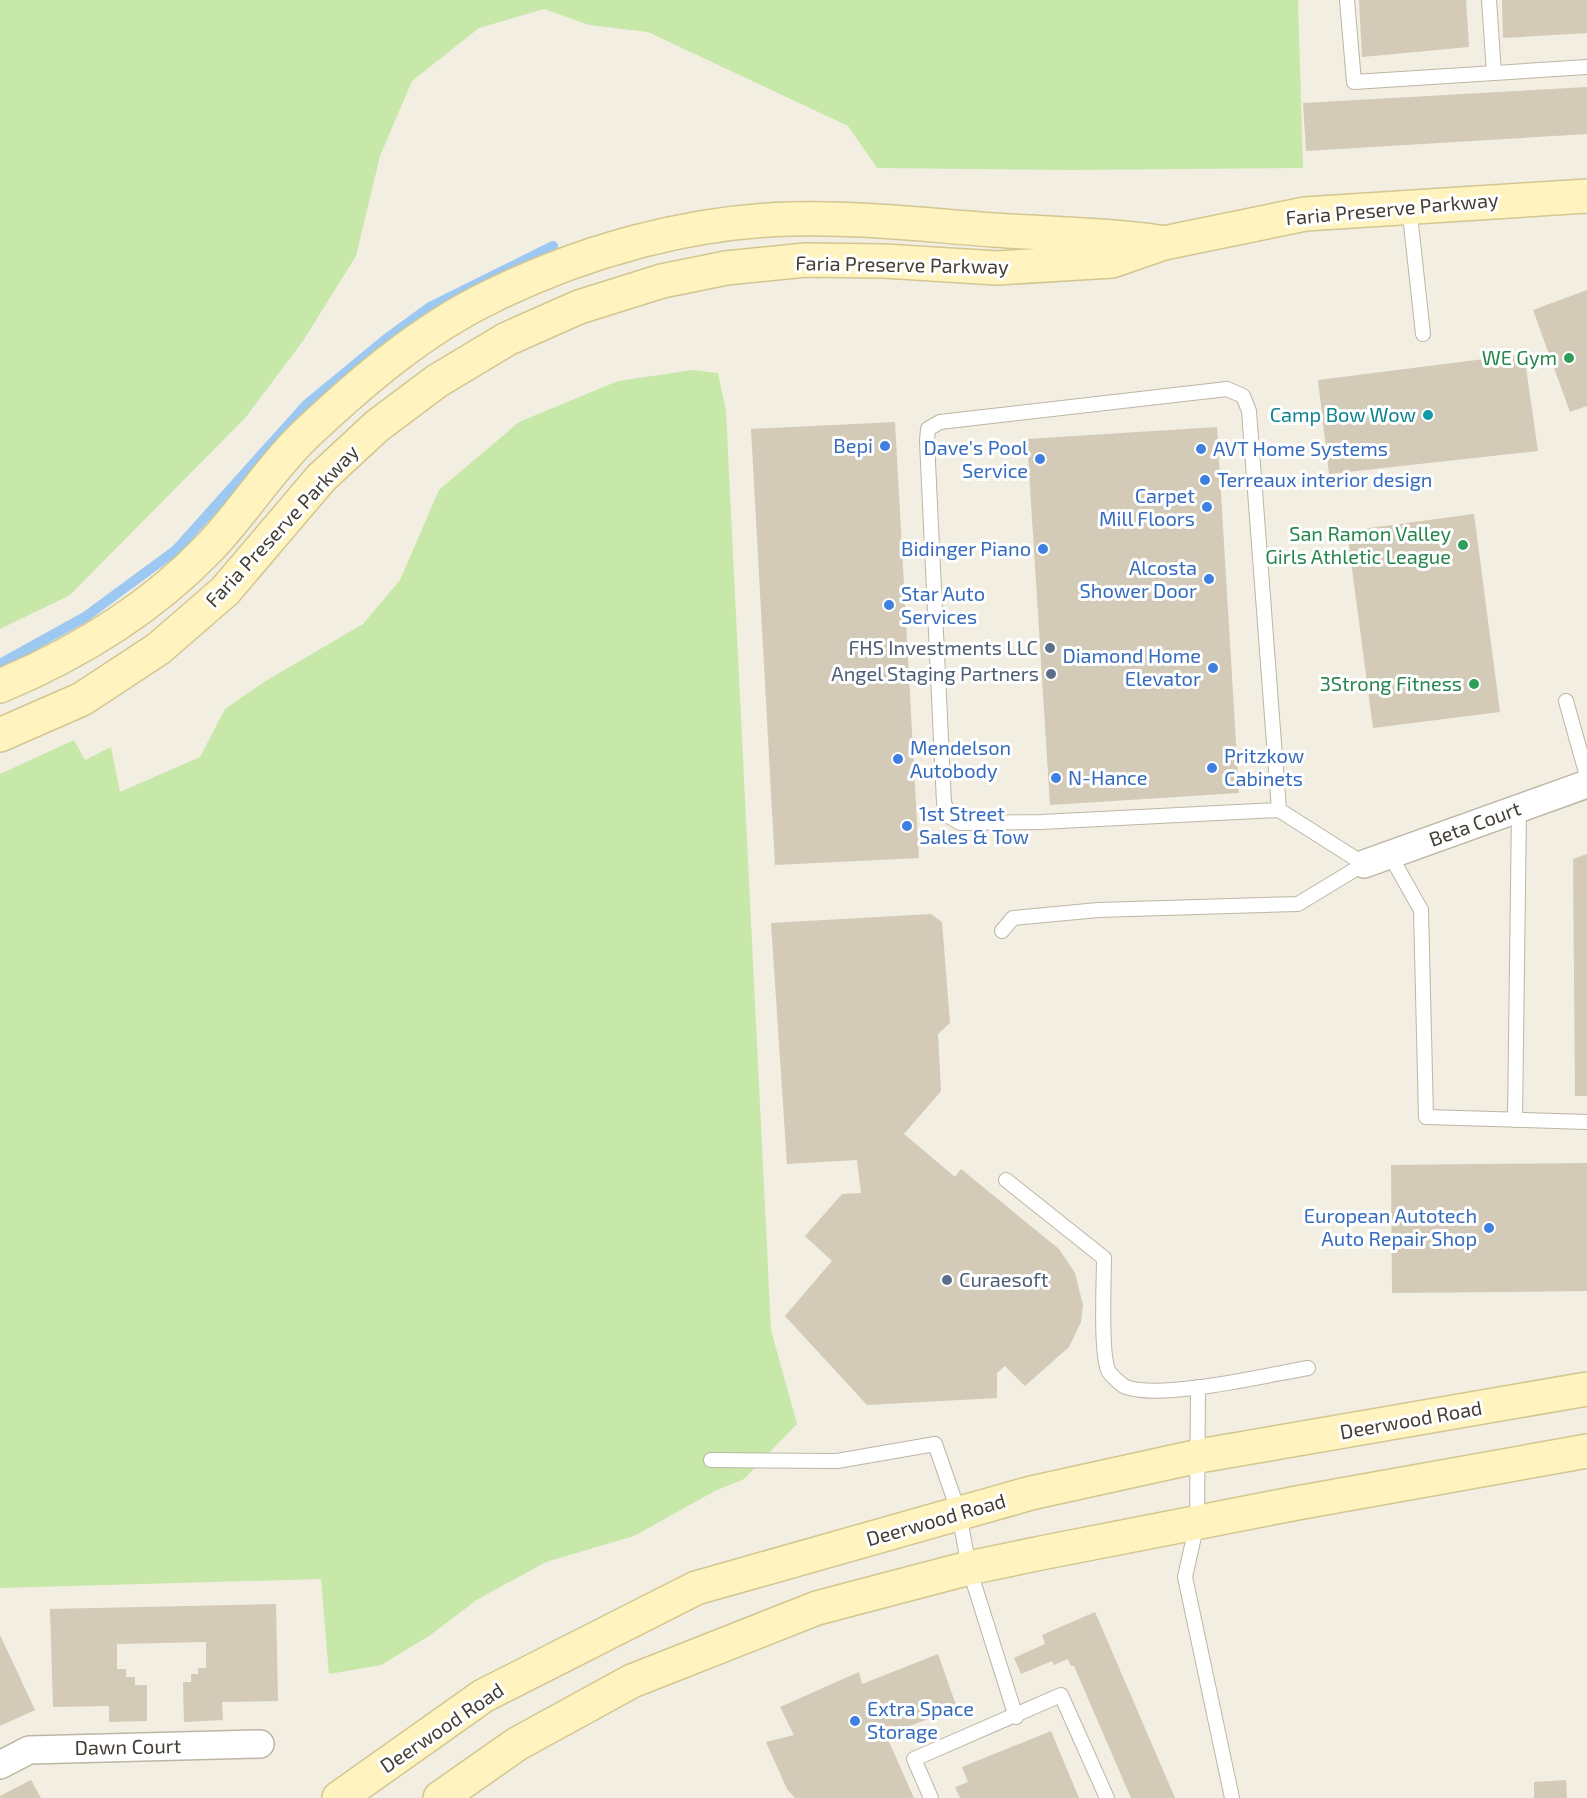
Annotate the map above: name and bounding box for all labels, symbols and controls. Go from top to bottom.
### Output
street label: Faria Preserve Parkway [1285,187,1500,229]
street label: Faria Preserve Parkway [795,250,1009,278]
place label: WE Gym [1482,345,1557,369]
marker: WE Gym [1562,351,1576,365]
place label: Camp Bow Wow [1270,402,1416,426]
marker: Camp Bow Wow [1421,408,1435,422]
place label: Bepi [833,433,873,457]
place label: Dave's Pool Service [924,435,1028,482]
place label: AVT Home Systems [1213,436,1388,460]
street label: Faria Preserve Parkway [200,439,363,612]
marker: Bepi [878,439,892,453]
marker: AVT Home Systems [1194,442,1208,456]
marker: Dave's Pool Service [1033,452,1047,466]
place label: Terreaux interior design [1217,467,1432,491]
marker: Terreaux interior design [1198,473,1212,487]
place label: Carpet Mill Floors [1099,483,1195,530]
marker: Carpet Mill Floors [1200,500,1214,514]
place label: San Ramon Valley Girls Athletic League [1265,521,1451,568]
place label: Bidinger Piano [901,536,1031,560]
marker: San Ramon Valley Girls Athletic League [1456,538,1470,552]
marker: Bidinger Piano [1036,542,1050,556]
place label: Alcosta Shower Door [1080,555,1197,602]
marker: Alcosta Shower Door [1202,572,1216,586]
place label: Star Auto Services [901,581,985,628]
marker: Star Auto Services [882,598,896,612]
place label: FHS Investments LLC [849,635,1038,659]
marker: FHS Investments LLC [1043,641,1057,655]
place label: Diamond Home Elevator [1062,643,1201,690]
place label: Angel Staging Partners [831,661,1039,685]
marker: Diamond Home Elevator [1206,661,1220,675]
marker: Angel Staging Partners [1044,667,1058,681]
place label: 3Strong Fitness [1320,671,1462,695]
marker: 3Strong Fitness [1467,677,1481,691]
place label: Mendelson Autobody [910,735,1011,782]
place label: Pritzkow Cabinets [1224,743,1304,790]
marker: Mendelson Autobody [891,752,905,766]
marker: Pritzkow Cabinets [1205,761,1219,775]
place label: N-Hance [1068,765,1147,789]
marker: N-Hance [1049,771,1063,785]
street label: Beta Court [1425,795,1524,851]
place label: 1st Street Sales & Tow [919,801,1029,848]
marker: 1st Street Sales & Tow [900,819,914,833]
place label: European Autotech Auto Repair Shop [1304,1203,1477,1250]
marker: European Autotech Auto Repair Shop [1482,1221,1496,1235]
place label: Curaesoft [959,1267,1049,1291]
marker: Curaesoft [940,1273,954,1287]
street label: Deerwood Road [1338,1395,1484,1443]
street label: Deerwood Road [863,1488,1008,1550]
street label: Deerwood Road [375,1677,508,1777]
place label: Extra Space Storage [867,1696,974,1743]
marker: Extra Space Storage [848,1714,862,1728]
street label: Dawn Court [74,1733,182,1759]

